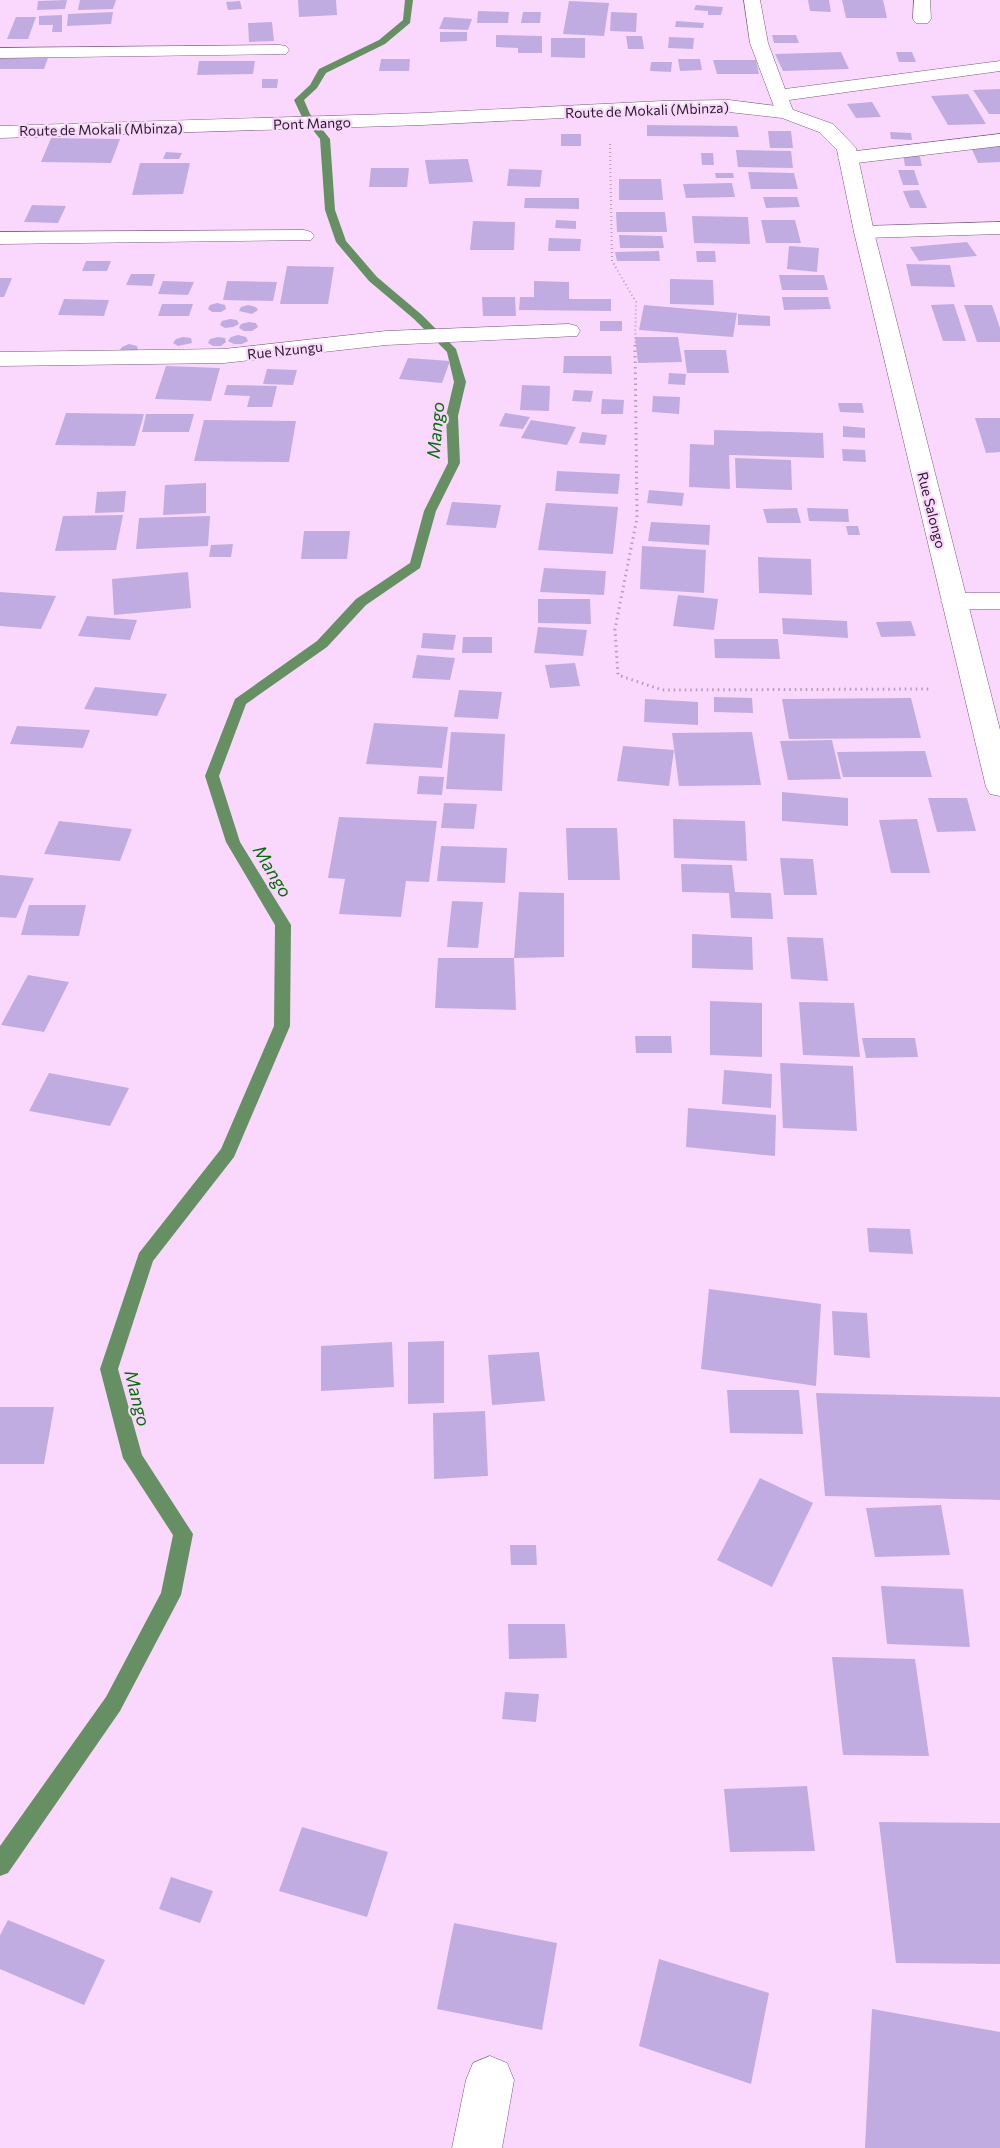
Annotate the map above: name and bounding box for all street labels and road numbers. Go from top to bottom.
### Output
street label: Route de Mokali (Mbinza) [565,99,729,121]
street label: Pont Mango [273,113,351,133]
street label: Route de Mokali (Mbinza) [19,119,183,139]
street label: Rue Nzungu [246,338,324,362]
street label: Rue Salongo [914,470,950,550]

